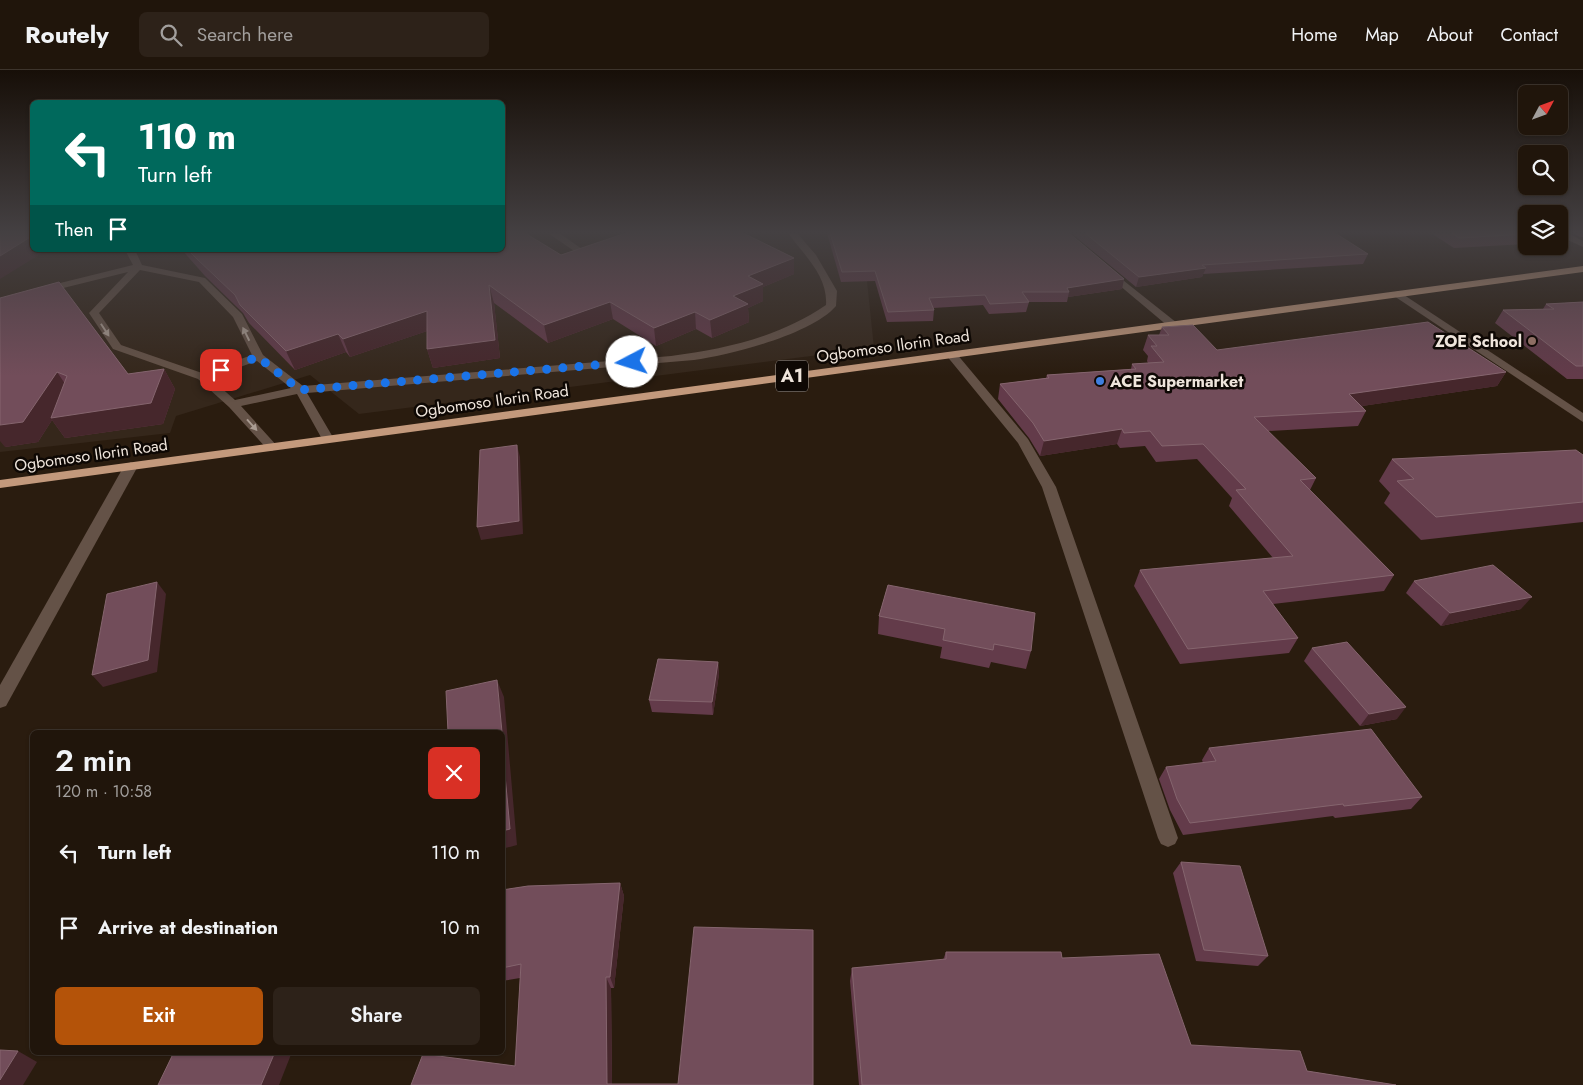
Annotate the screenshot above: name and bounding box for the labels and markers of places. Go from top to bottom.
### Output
place label: ZOE School [1435,330,1522,353]
marker: ZOE School [1526,335,1538,347]
pin [200,349,242,391]
place label: ACE Supermarket [1109,370,1244,393]
marker: ACE Supermarket [1094,375,1106,387]

